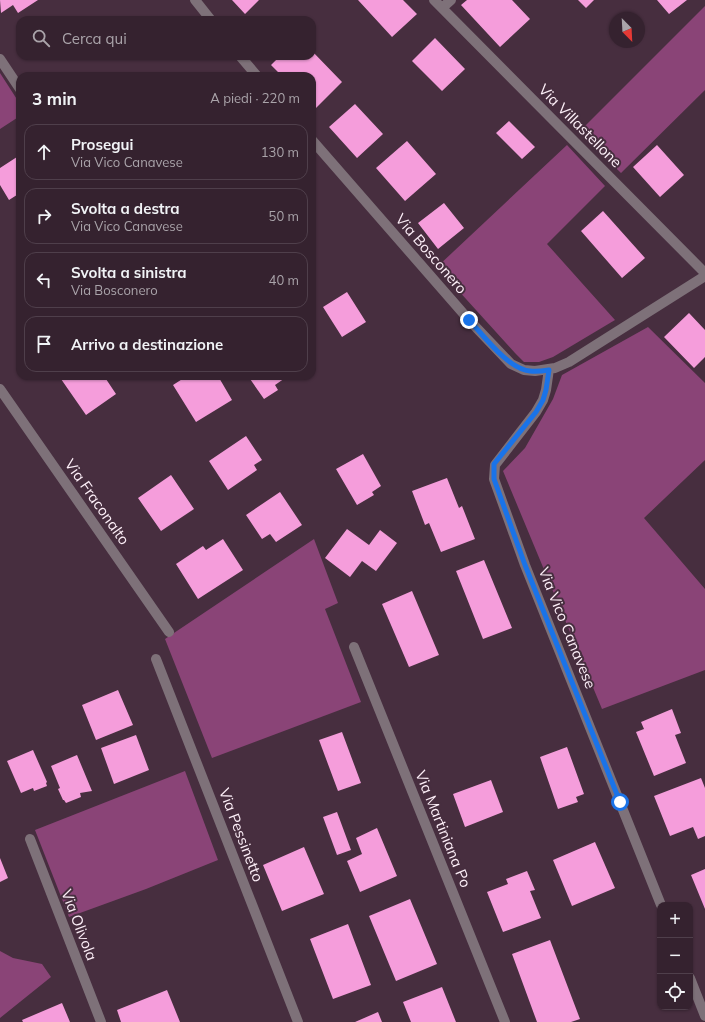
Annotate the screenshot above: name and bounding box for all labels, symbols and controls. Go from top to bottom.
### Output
north arrow [609,12,645,48]
search box [16,16,316,60]
icon: search [30,27,52,49]
text: Cerca qui [62,29,127,48]
street label: Via Villastellone [535,80,626,171]
text: 3 min [32,88,77,109]
text: A piedi · 220 m [210,90,300,106]
text: Prosegui [71,135,133,154]
icon: ahead [33,141,55,163]
text: 130 m [261,144,299,160]
text: Via Vico Canavese [71,154,183,170]
text: Svolta a destra [71,199,180,218]
icon: right [33,205,55,227]
text: 50 m [269,208,299,224]
street label: Via Bosconero [391,210,471,298]
text: Via Vico Canavese [71,218,183,234]
text: Svolta a sinistra [71,263,187,282]
icon: left [33,269,55,291]
text: 40 m [269,272,299,288]
text: Via Bosconero [71,282,158,298]
route end [460,311,478,329]
icon: arrive [33,333,55,355]
text: Arrivo a destinazione [71,335,223,354]
street label: Via Fraconalto [61,455,134,548]
street label: Via Vico Canavese [534,564,600,691]
street label: Via Martiniana Po [411,768,476,890]
street label: Via Pessinetto [215,785,268,884]
route start [611,793,629,811]
street label: Via Olivola [57,887,102,963]
map controls [657,902,693,1010]
button: + [657,902,693,938]
button: − [657,938,693,974]
button: locate [657,974,693,1010]

